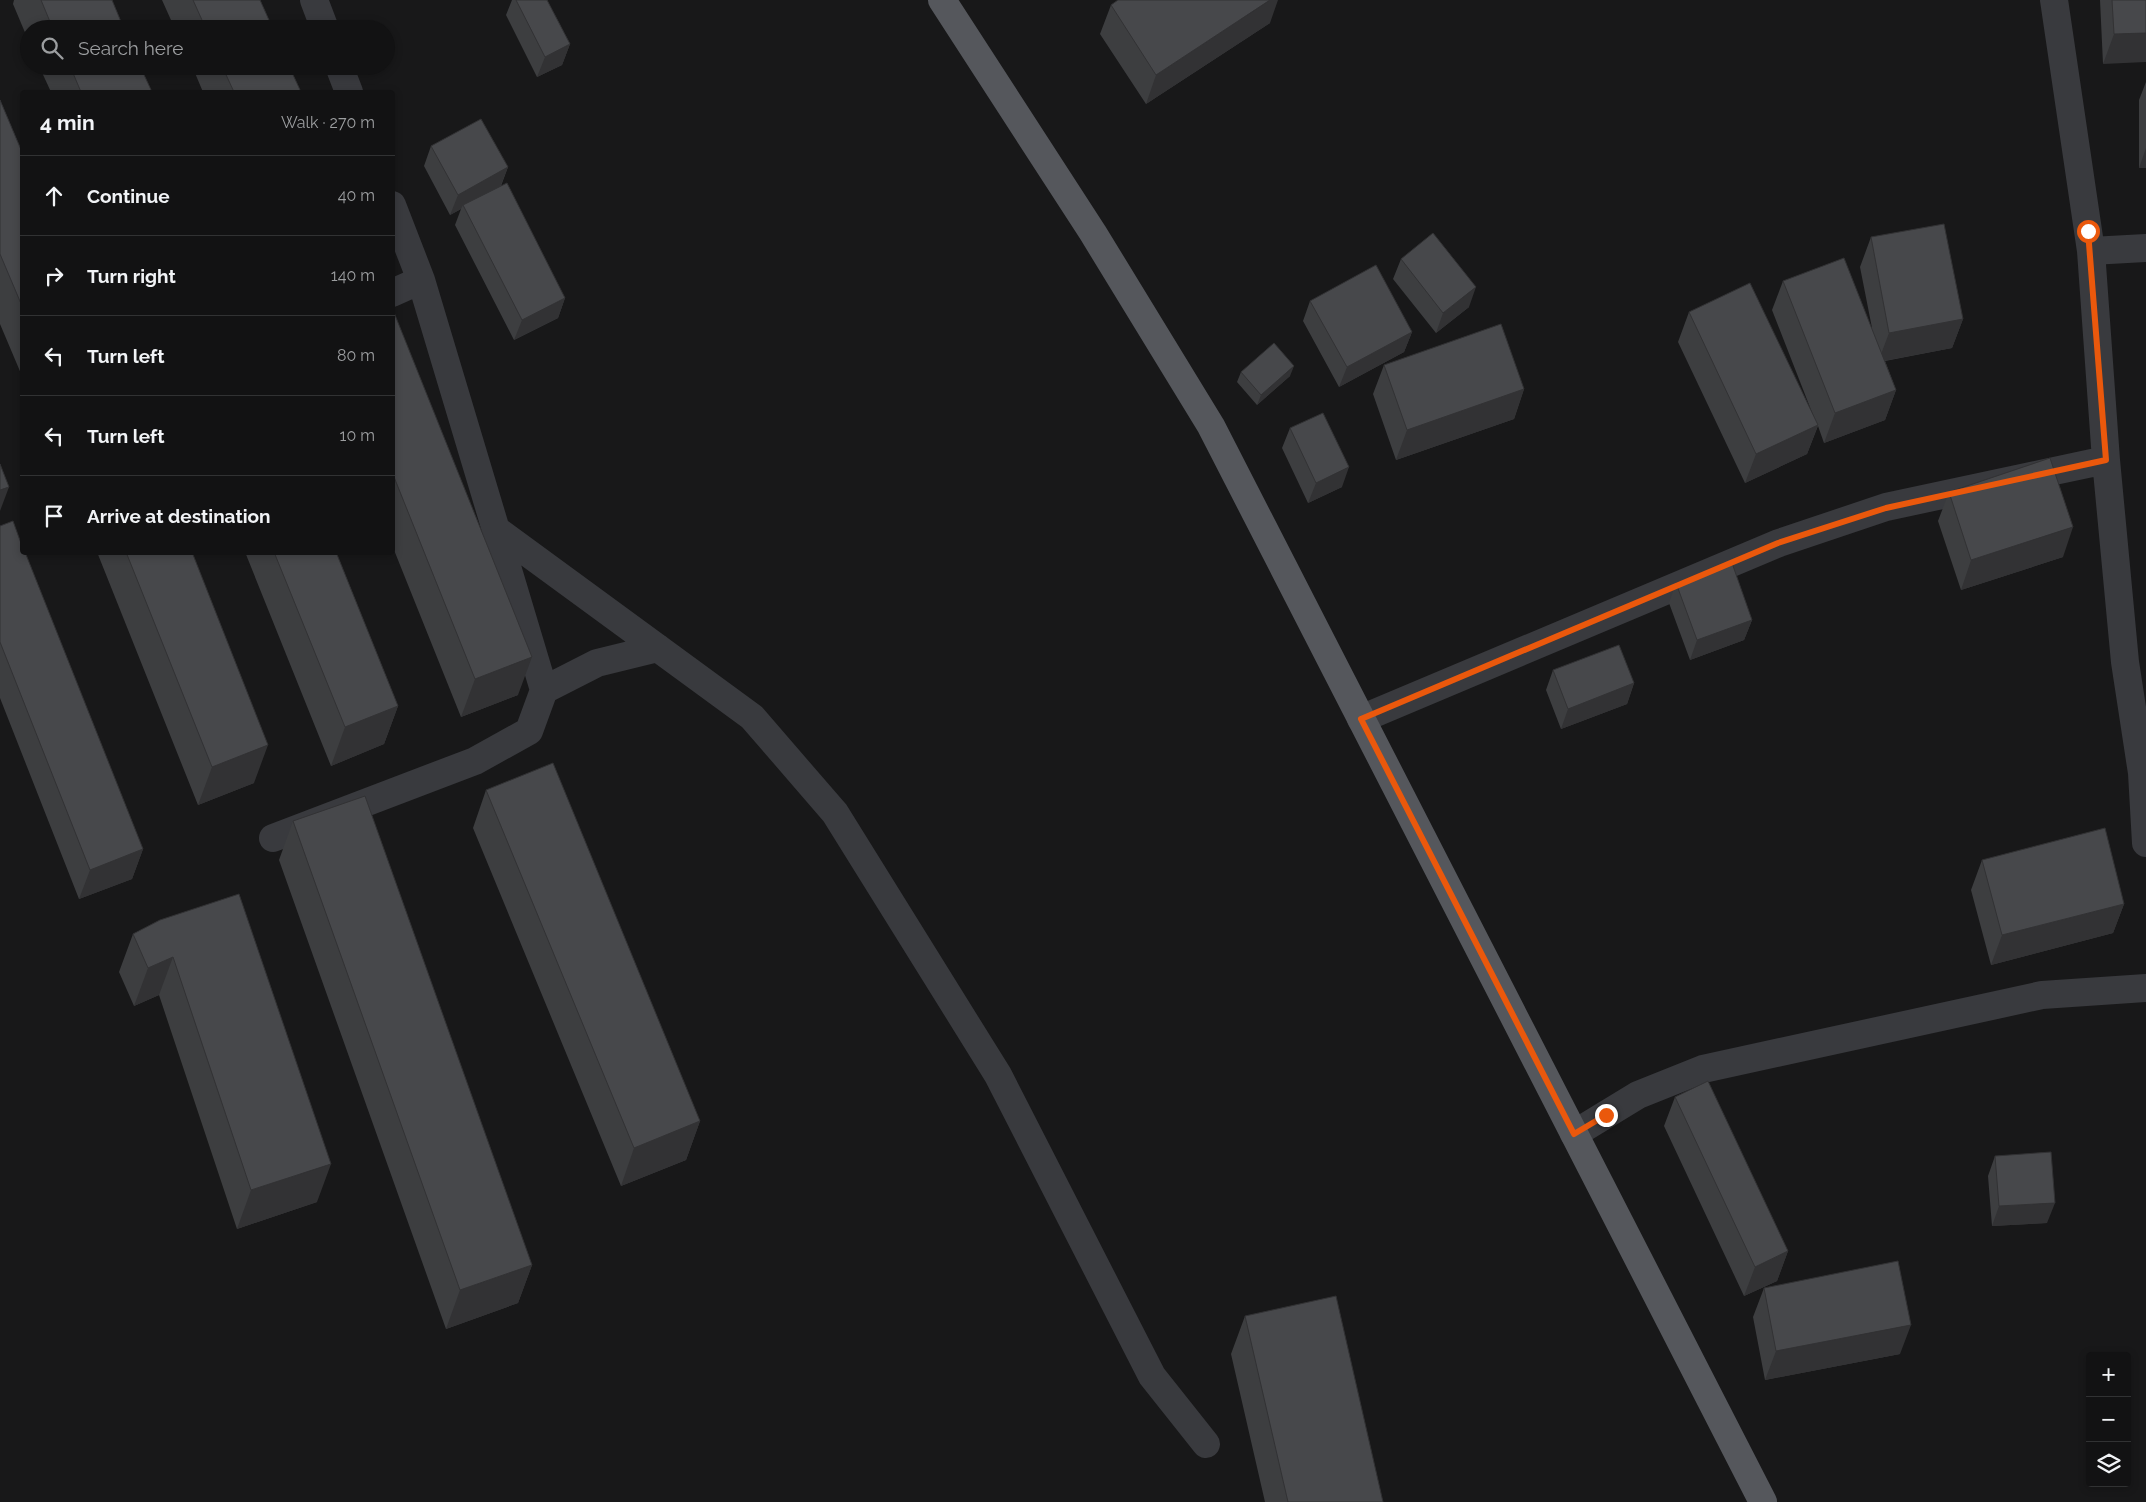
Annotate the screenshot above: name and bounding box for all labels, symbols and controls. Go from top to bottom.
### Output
search box [20,20,395,75]
icon: search [38,34,66,62]
text: Search here [78,37,184,59]
text: 4 min [40,110,95,135]
text: Walk · 270 m [281,113,375,132]
icon: ahead [40,182,68,210]
text: Continue [87,185,170,207]
text: 40 m [338,186,375,205]
route start [2077,220,2100,243]
icon: right [40,262,68,290]
text: Turn right [87,265,176,287]
text: 140 m [331,266,375,285]
icon: left [40,342,68,370]
text: Turn left [87,345,164,367]
text: 80 m [337,346,375,365]
icon: left [40,422,68,450]
text: Turn left [87,425,164,447]
text: 10 m [340,426,375,445]
icon: arrive [40,502,68,530]
text: Arrive at destination [87,505,271,527]
route end [1595,1104,1618,1127]
map controls [2086,1352,2131,1487]
button: + [2086,1352,2131,1397]
button: − [2086,1397,2131,1442]
button: layers [2086,1442,2131,1487]

